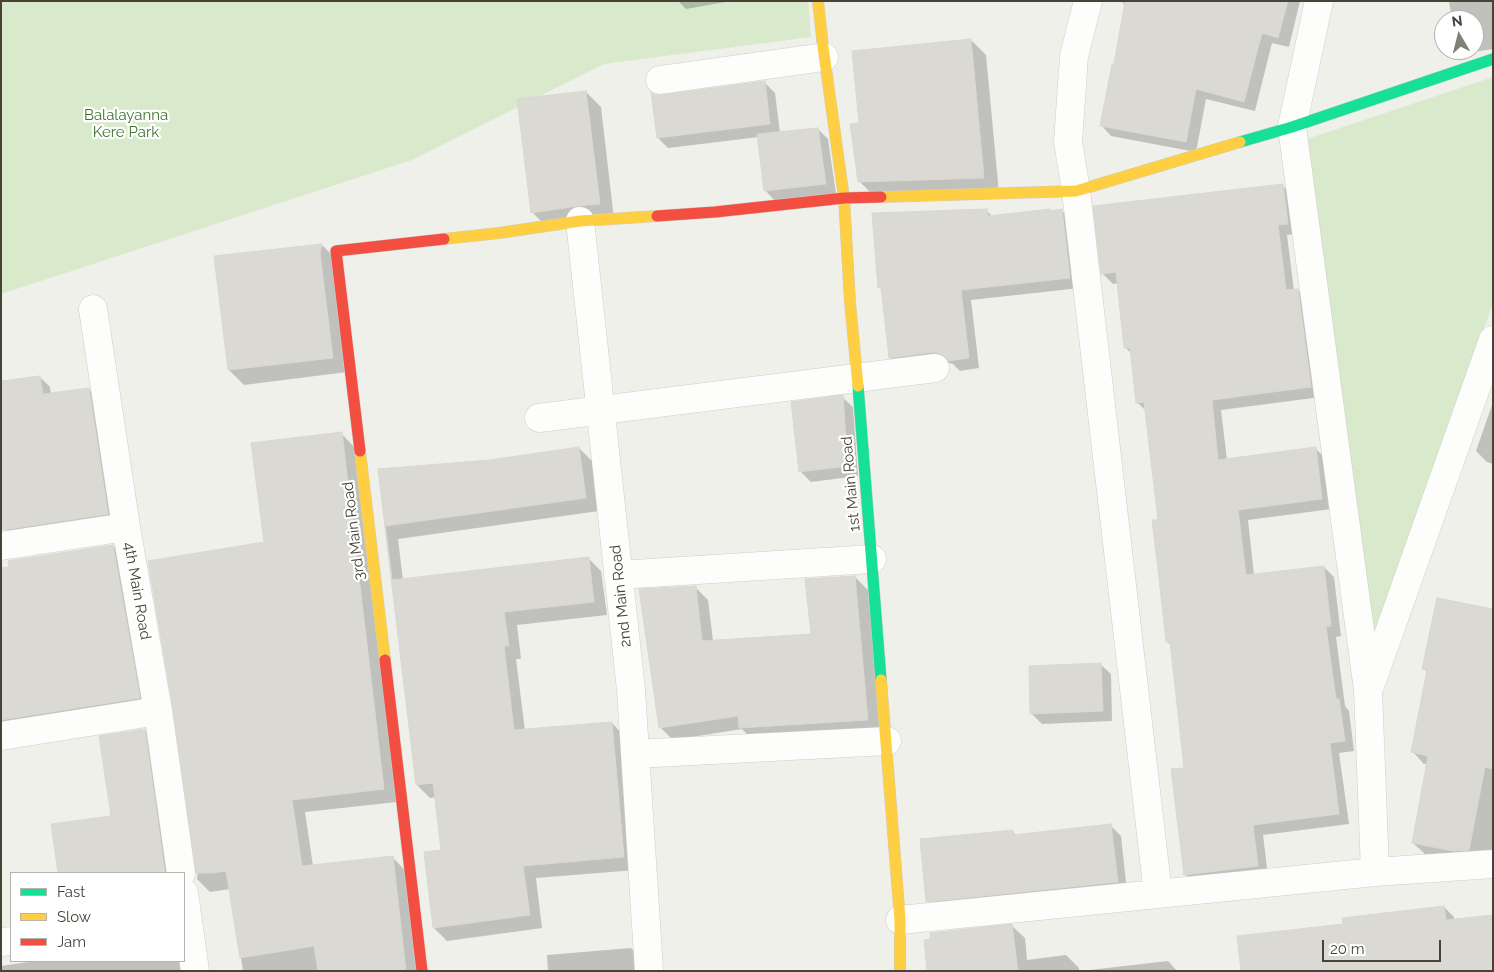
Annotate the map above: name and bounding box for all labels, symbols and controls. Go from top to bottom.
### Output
north arrow [1434,10,1484,60]
text: N [1451,12,1463,30]
park label: Balalayanna Kere Park [84,106,168,141]
street label: 1st Main Road [838,436,864,532]
street label: 3rd Main Road [339,481,369,581]
street label: 4th Main Road [120,541,154,641]
street label: 2nd Main Road [607,544,635,648]
legend [10,872,185,962]
text: Fast [57,883,85,901]
text: Slow [57,908,91,926]
scale bar [1324,930,1443,962]
text: Jam [57,933,86,951]
text: 20 m [1330,940,1365,958]

